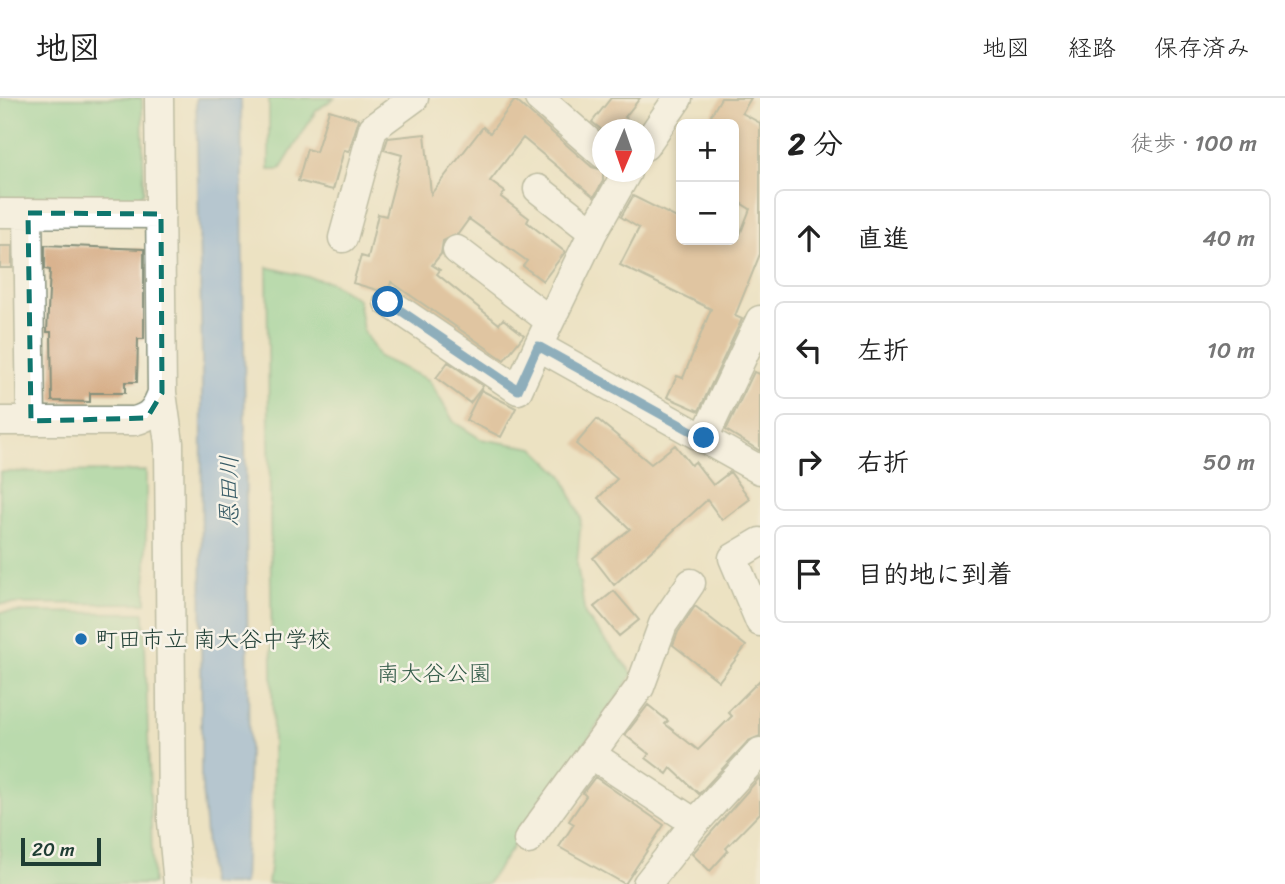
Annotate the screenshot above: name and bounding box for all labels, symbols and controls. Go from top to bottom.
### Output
text: 地図 [35,19,101,77]
text: 地図 [982,27,1030,69]
text: 経路 [1068,27,1116,69]
text: 保存済み [1154,27,1250,69]
text: 2 分 [788,117,843,171]
north arrow [592,119,655,182]
map controls [676,119,739,245]
button: + [676,119,739,182]
text: 徒歩 · 100 m [1130,123,1257,164]
button: − [676,182,739,245]
text: 直進 [857,215,909,261]
text: 40 m [1202,218,1255,259]
icon: ahead [790,219,828,257]
route start [372,286,403,317]
text: 左折 [857,327,909,373]
text: 10 m [1207,330,1255,371]
icon: left [790,331,828,369]
route end [688,422,719,453]
text: 右折 [857,439,909,485]
text: 50 m [1203,442,1255,483]
icon: right [790,443,828,481]
water label: 恩田川 [208,455,250,527]
text: 目的地に到着 [857,551,1013,597]
icon: arrive [790,555,828,593]
place label: 町田市立 南大谷中学校 [95,619,331,660]
marker: 町田市立 南大谷中学校 [73,631,89,647]
park label: 南大谷公園 [377,653,492,694]
text: 20 m [32,833,75,866]
scale bar [21,835,102,867]

